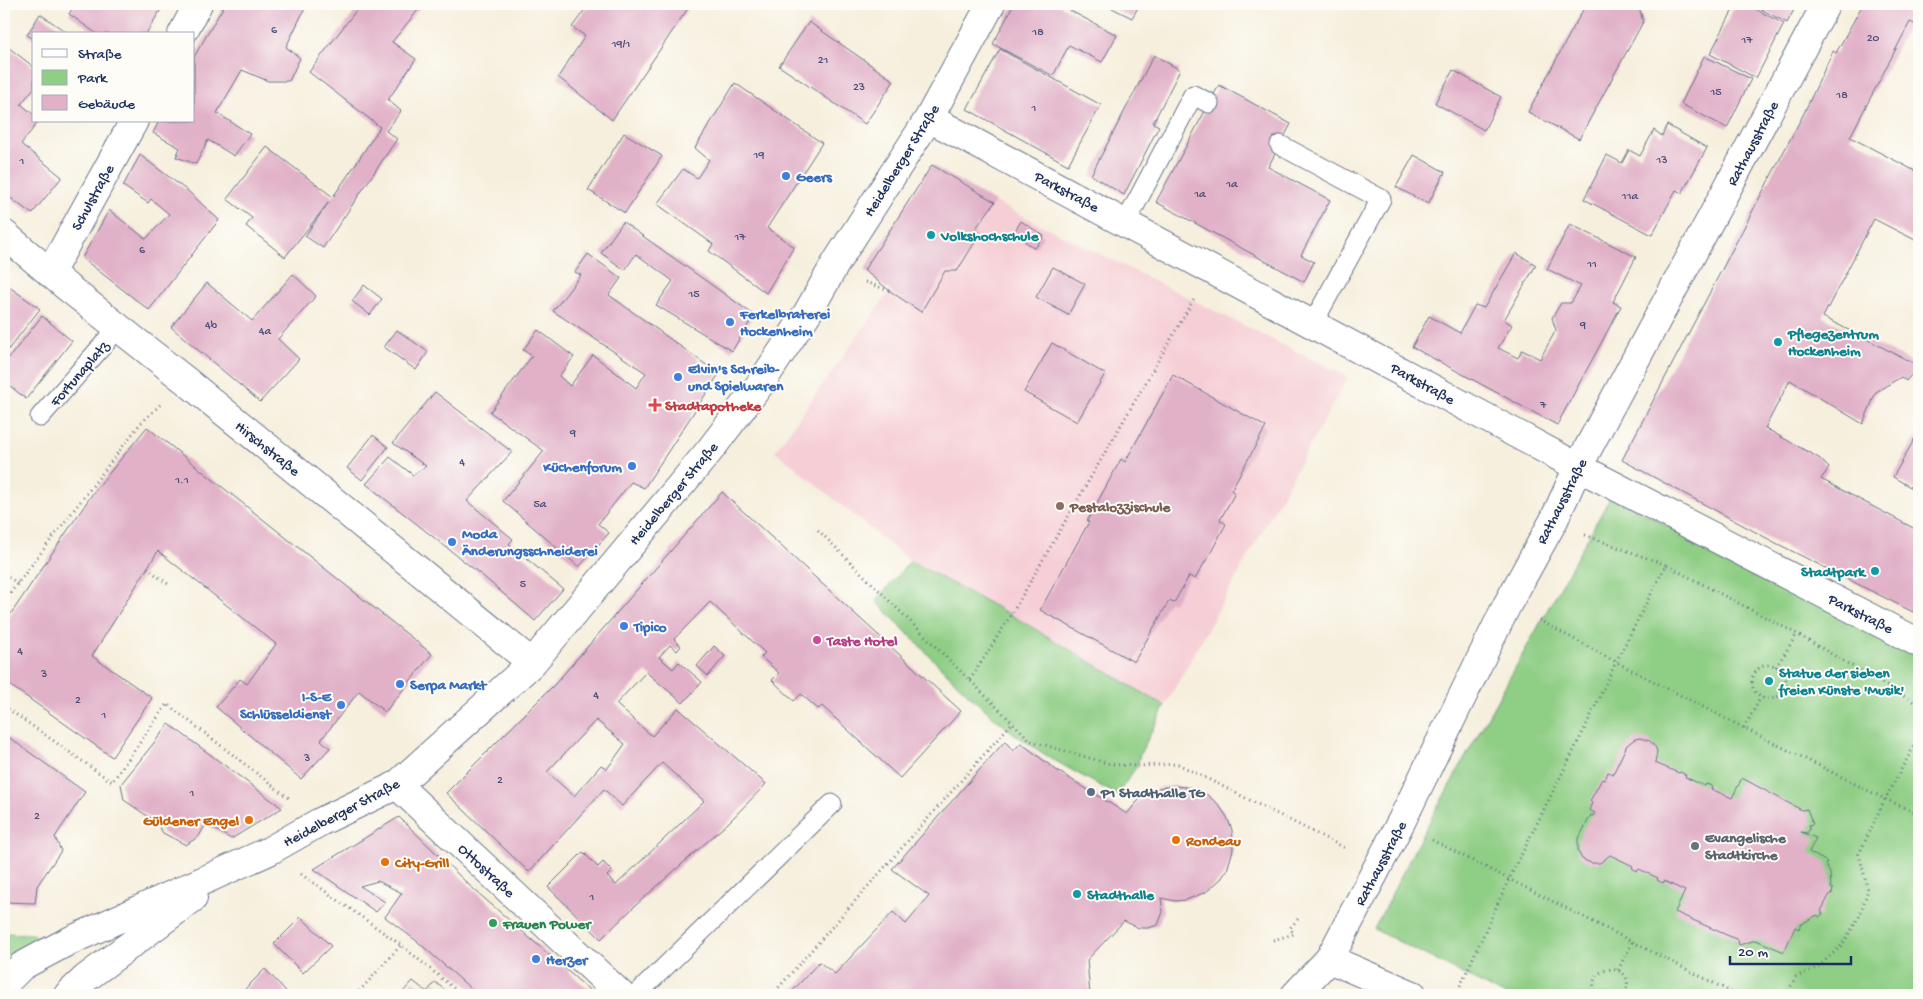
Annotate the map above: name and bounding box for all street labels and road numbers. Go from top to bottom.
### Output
street label: Rathausstraße [1724,98,1784,189]
street label: Heidelberger Straße [861,101,945,221]
street label: Schulstraße [68,162,119,234]
street label: Parkstraße [1030,168,1102,217]
street label: Fortunaplatz [46,337,114,412]
street label: Parkstraße [1386,359,1458,410]
street label: Hirschstraße [231,418,303,481]
street label: Heidelberger Straße [626,439,723,550]
street label: Rathausstraße [1534,456,1592,548]
street label: Parkstraße [1824,590,1896,639]
street label: Heidelberger Straße [281,775,403,852]
street label: Rathausstraße [1352,818,1412,909]
street label: Ottostraße [453,841,518,902]

